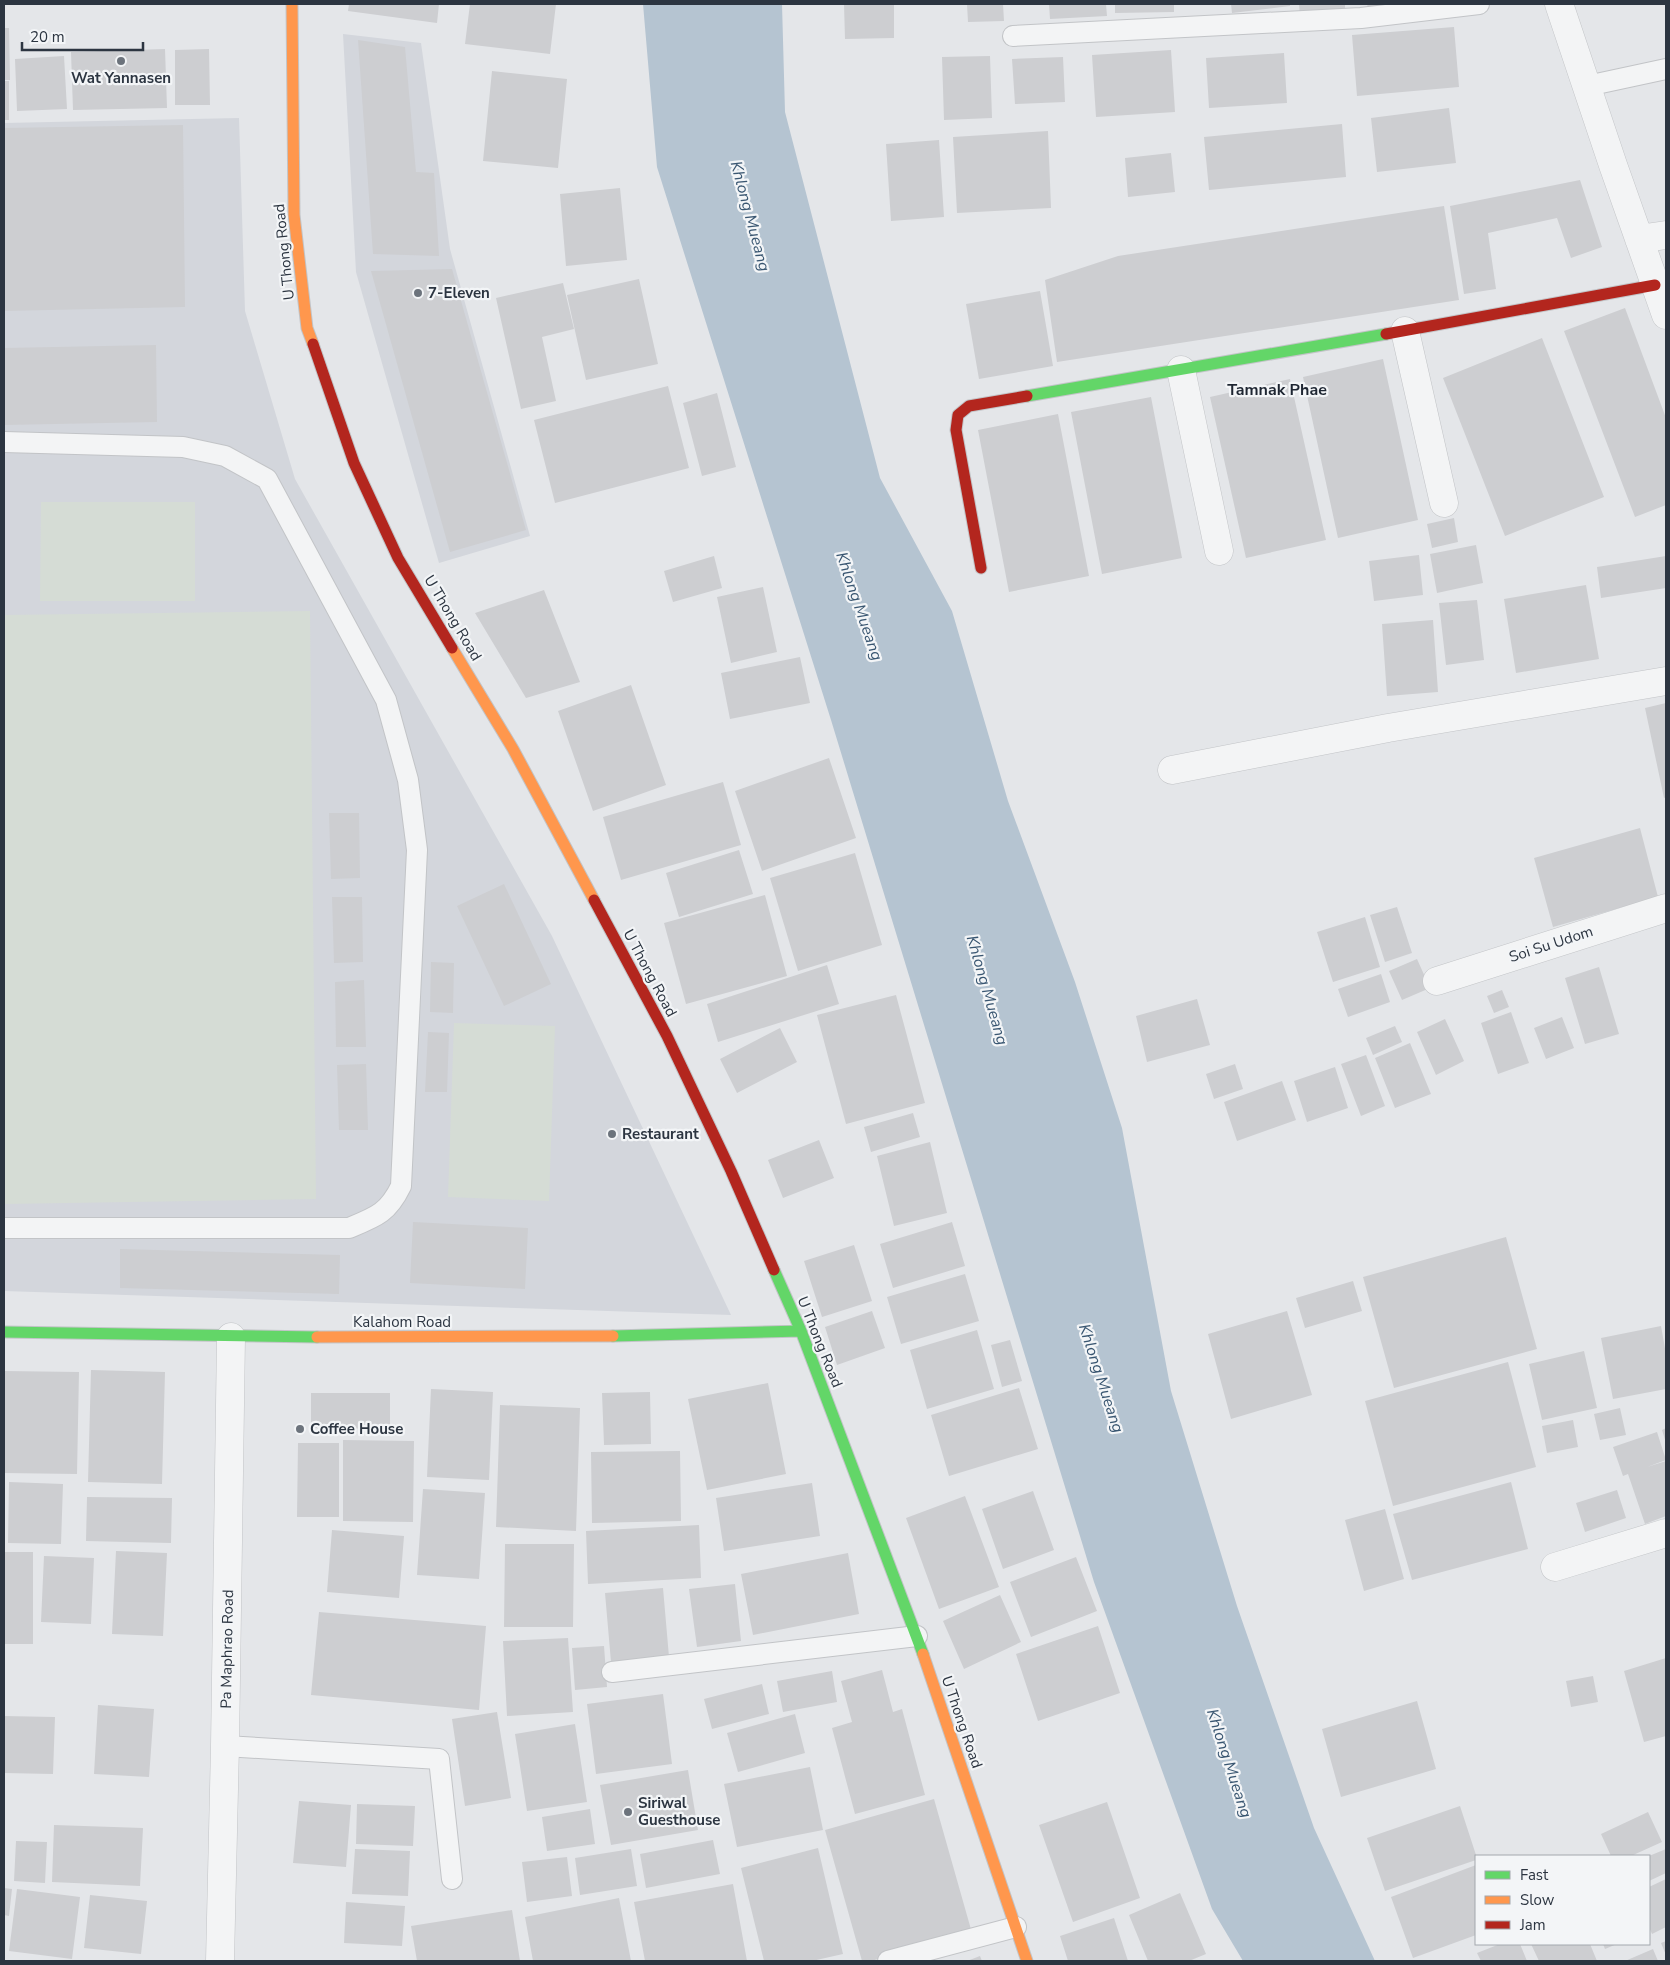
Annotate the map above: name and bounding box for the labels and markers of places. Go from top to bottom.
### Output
marker: Wat Yannasen [115,55,127,67]
place label: Wat Yannasen [71,68,171,88]
place label: 7-Eleven [428,283,490,303]
marker: 7-Eleven [412,287,424,299]
place label: Restaurant [622,1124,699,1144]
marker: Restaurant [606,1128,618,1140]
place label: Coffee House [310,1419,403,1439]
marker: Coffee House [294,1423,306,1435]
place label: Siriwal Guesthouse [638,1793,720,1830]
marker: Siriwal Guesthouse [622,1806,634,1818]

